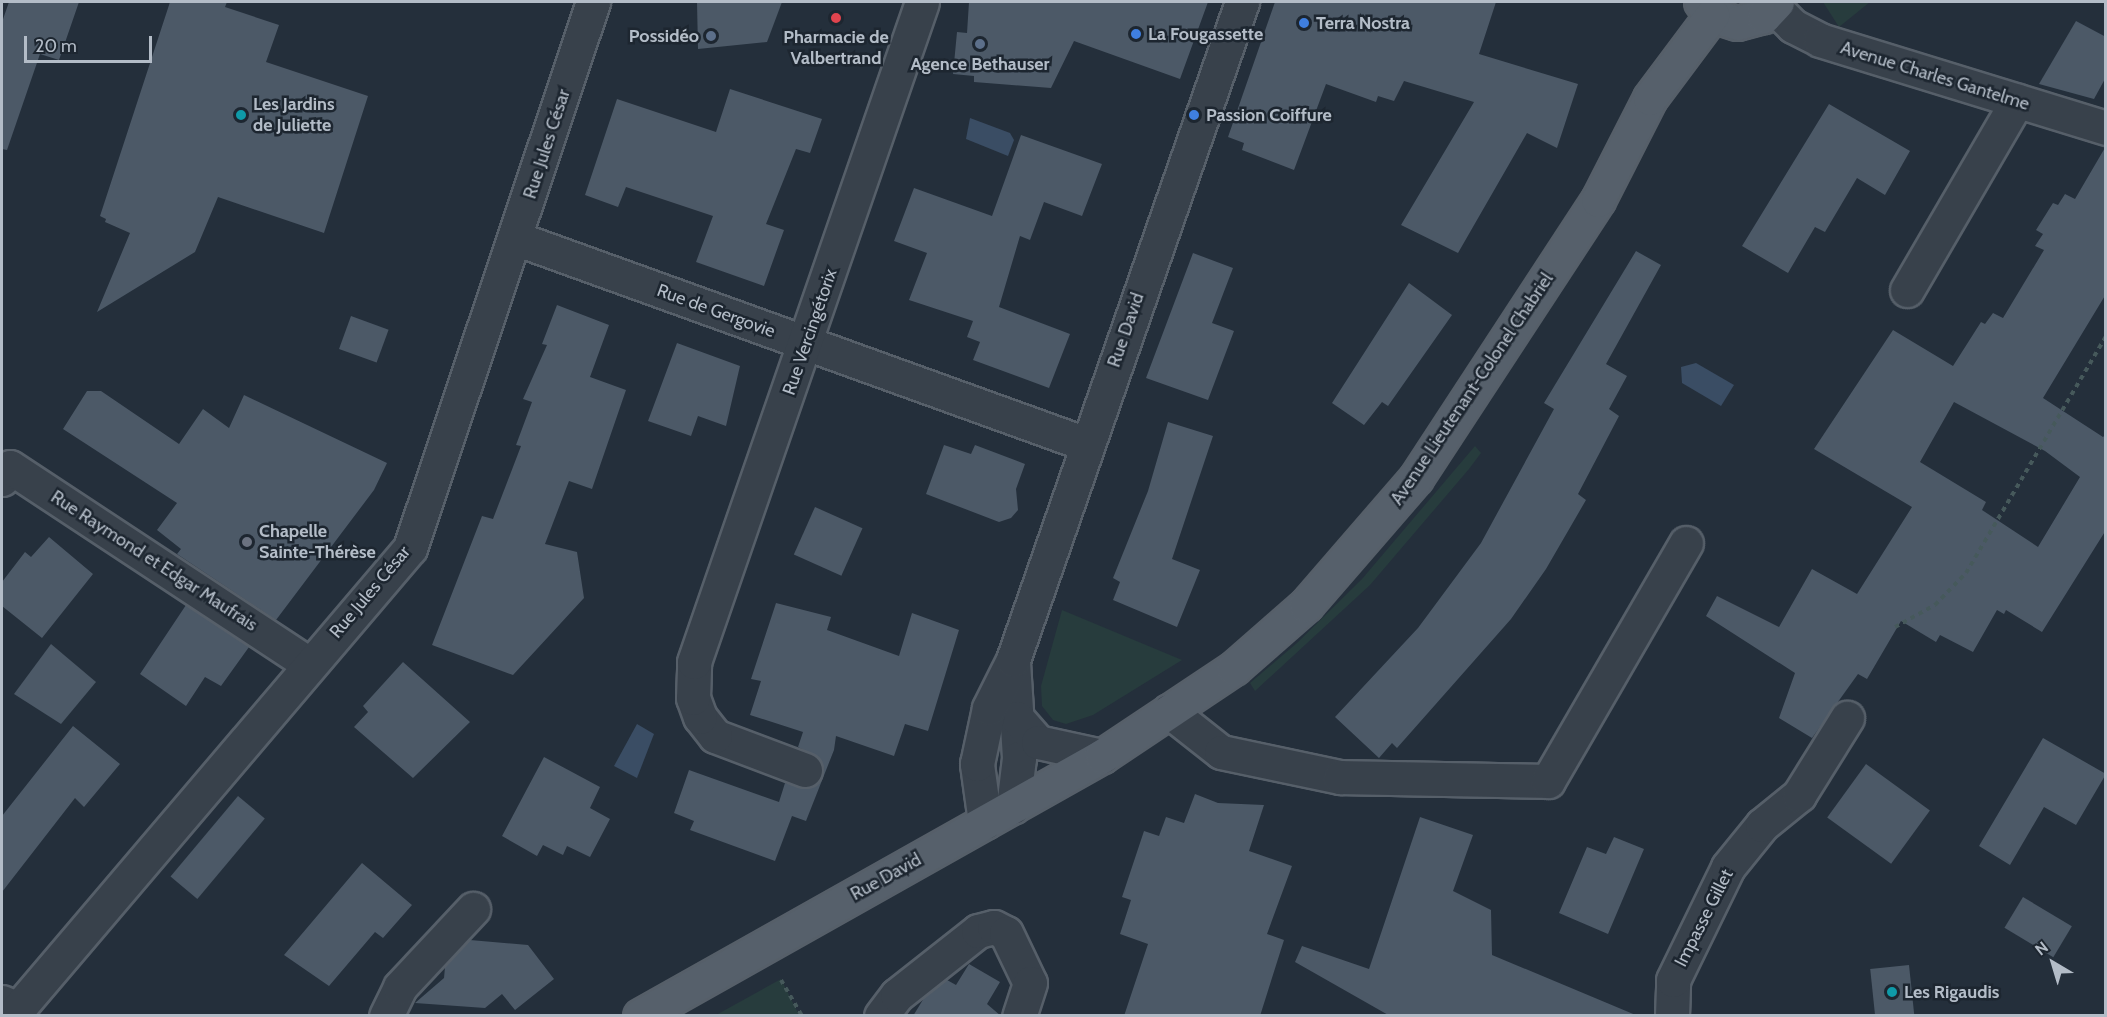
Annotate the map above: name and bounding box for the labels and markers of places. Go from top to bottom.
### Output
marker: Pharmacie de Valbertrand [829,11,843,25]
place label: Terra Nostra [1316,12,1410,34]
marker: Terra Nostra [1297,16,1311,30]
place label: La Fougassette [1148,23,1263,45]
place label: Possidéo [629,25,699,47]
place label: Pharmacie de Valbertrand [783,27,889,70]
marker: La Fougassette [1129,27,1143,41]
marker: Possidéo [704,29,718,43]
marker: Agence Bethauser [973,37,987,51]
place label: Agence Bethauser [911,53,1049,75]
place label: Les Jardins de Juliette [253,94,335,136]
place label: Passion Coiffure [1206,104,1332,126]
marker: Les Jardins de Juliette [234,108,248,122]
marker: Passion Coiffure [1187,108,1201,122]
place label: Chapelle Sainte-Thérèse [259,521,376,564]
marker: Chapelle Sainte-Thérèse [240,535,254,549]
place label: Les Rigaudis [1904,981,1999,1003]
marker: Les Rigaudis [1885,985,1899,999]

